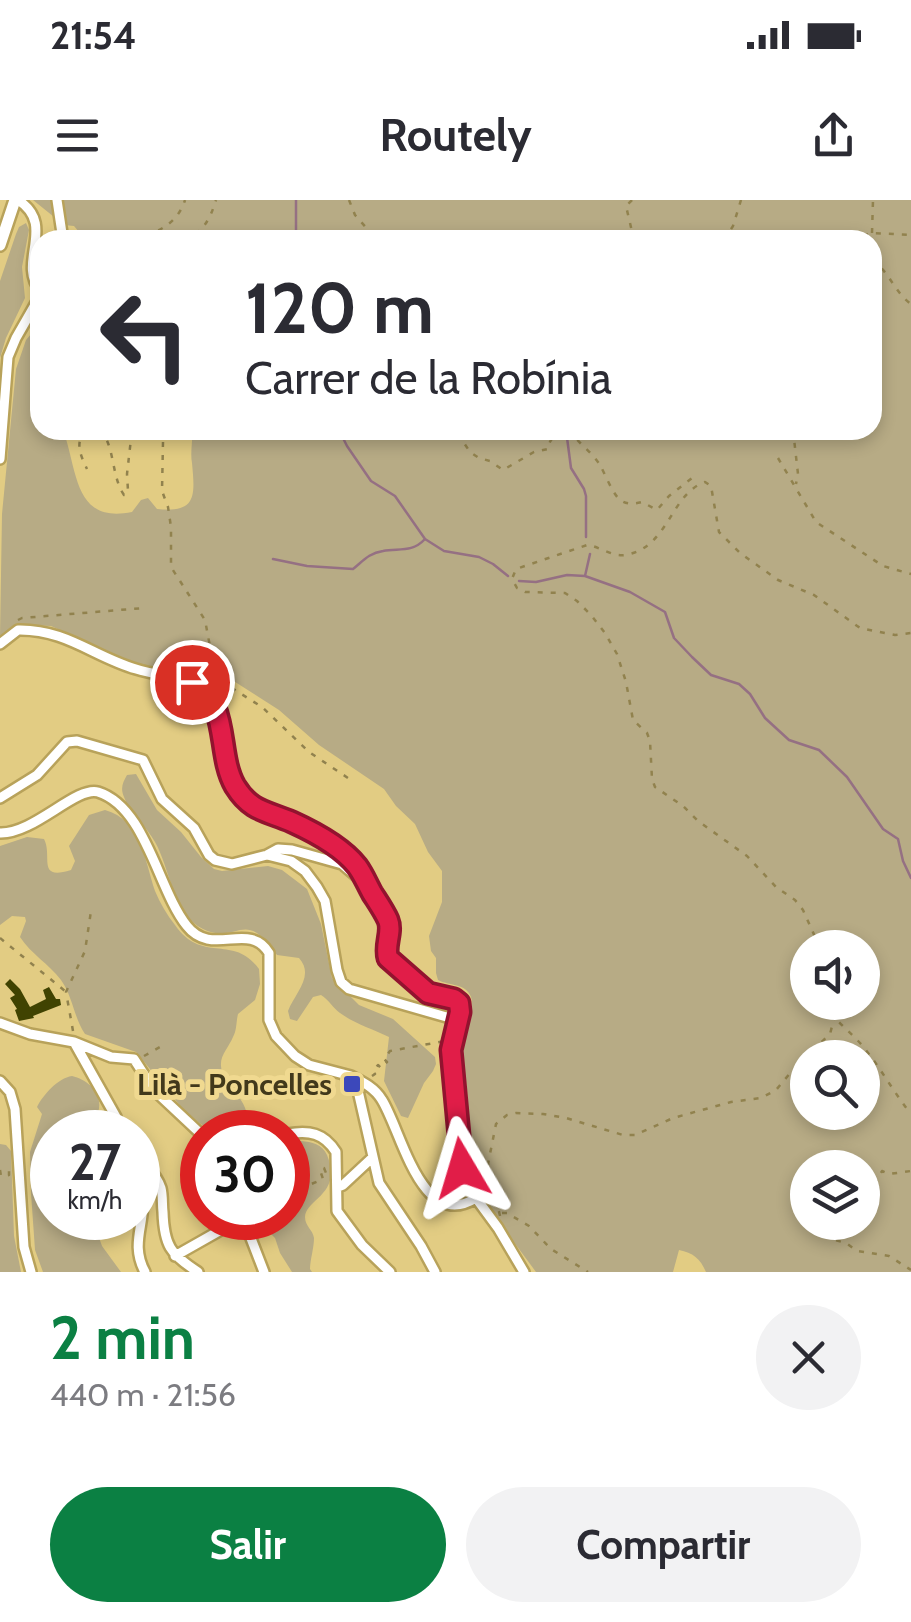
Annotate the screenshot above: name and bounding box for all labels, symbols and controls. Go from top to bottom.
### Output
text: 21:54 [50,12,137,59]
icon: menu [50,108,105,163]
text: Routely [379,108,532,162]
icon: share [806,108,861,163]
text: 120 m [245,265,434,351]
icon: left [80,270,210,400]
text: Carrer de la Robínia [245,351,612,405]
pin [150,640,235,725]
icon: arrive [165,655,220,710]
map controls [790,930,880,1240]
button: sound [790,930,880,1020]
button: search [790,1040,880,1130]
place label: Lilà - Poncelles [137,1066,332,1103]
marker: Lilà - Poncelles [341,1073,363,1095]
speed limit sign: 30 [180,1110,310,1240]
position arrow [410,1116,514,1220]
text: 27 [69,1132,121,1193]
button: layers [790,1150,880,1240]
text: km/h [68,1185,122,1215]
text: 2 min [50,1301,195,1374]
button: close [756,1305,861,1410]
text: 440 m · 21:56 [50,1375,236,1414]
button: Salir [50,1487,446,1602]
button: Compartir [466,1487,861,1602]

